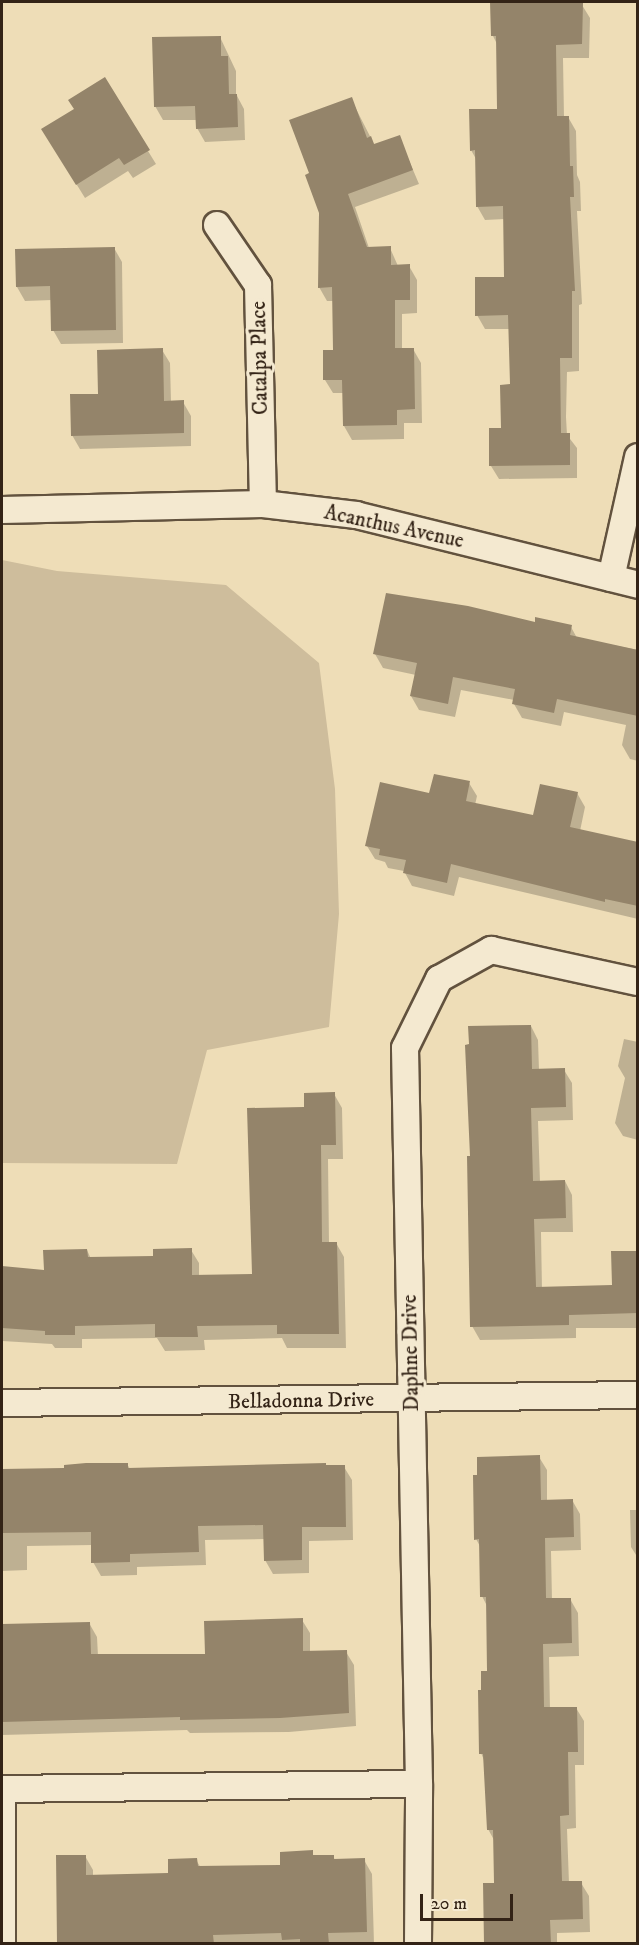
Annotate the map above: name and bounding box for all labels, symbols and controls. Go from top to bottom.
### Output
street label: Catalpa Place [246,301,274,415]
street label: Acanthus Avenue [322,500,466,554]
street label: Daphne Drive [397,1294,425,1412]
street label: Belladonna Drive [228,1387,374,1415]
scale bar [423,1882,516,1920]
text: 20 m [431,1893,467,1915]

